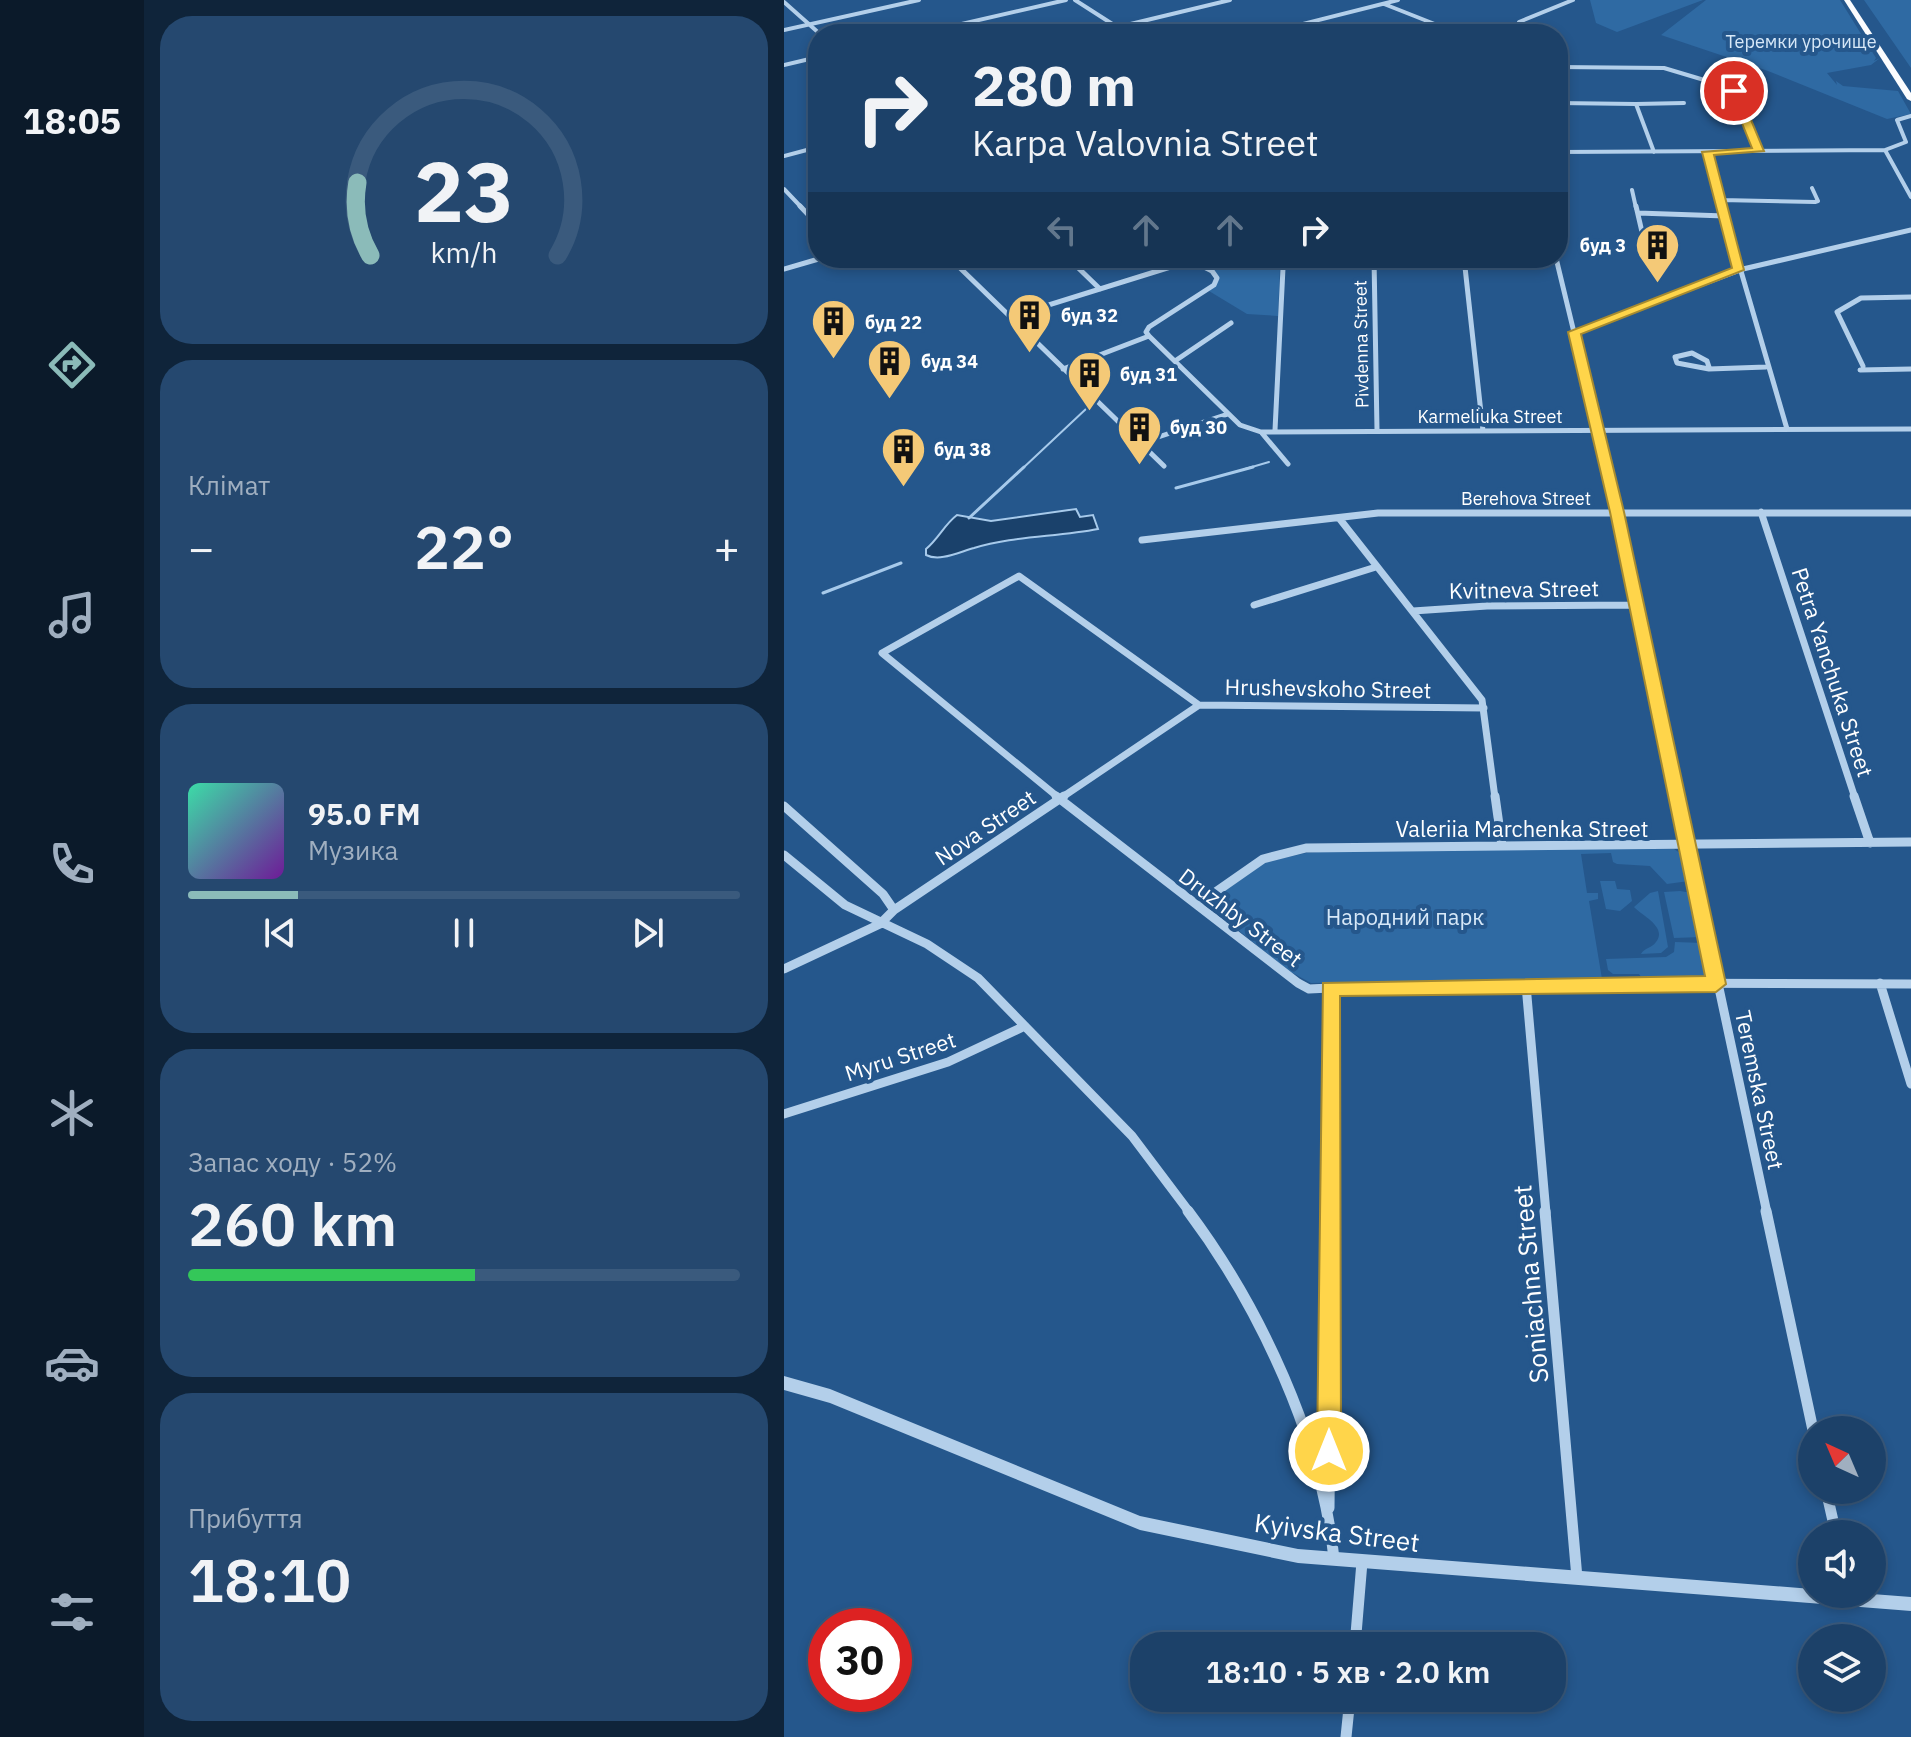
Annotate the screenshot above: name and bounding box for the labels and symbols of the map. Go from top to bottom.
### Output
park label: Теремки урочище [1725,30,1877,53]
pin [1700,57,1768,125]
building icon: буд 3 [1633,221,1681,284]
place label: буд 3 [1580,234,1626,257]
street label: Pivdenna Street [1348,280,1374,408]
building icon: буд 32 [1006,291,1054,354]
building icon: буд 22 [810,298,858,361]
place label: буд 32 [1061,304,1118,327]
place label: буд 22 [865,311,922,334]
building icon: буд 34 [866,337,914,400]
place label: буд 34 [921,350,978,373]
building icon: буд 31 [1065,350,1113,413]
place label: буд 31 [1120,363,1177,386]
building icon: буд 30 [1115,403,1163,466]
street label: Karmeliuka Street [1417,405,1563,428]
place label: буд 30 [1170,416,1227,439]
building icon: буд 38 [879,425,927,488]
place label: буд 38 [934,438,991,461]
street label: Berehova Street [1461,487,1591,510]
street label: Petra Yanchuka Street [1785,564,1881,780]
street label: Kvitneva Street [1449,573,1599,605]
street label: Hrushevskoho Street [1224,672,1432,704]
street label: Nova Street [929,783,1041,871]
street label: Valeriia Marchenka Street [1395,814,1649,843]
street label: Druzhby Street [1173,861,1309,973]
park label: Народний парк [1326,902,1484,931]
street label: Teremska Street [1729,1008,1791,1172]
street label: Myru Street [841,1024,959,1088]
street label: Soniachna Street [1504,1184,1556,1384]
position arrow [1287,1409,1371,1493]
north arrow [1798,1416,1886,1504]
street label: Kyivska Street [1253,1505,1421,1559]
speed limit sign: 30 [808,1608,912,1712]

